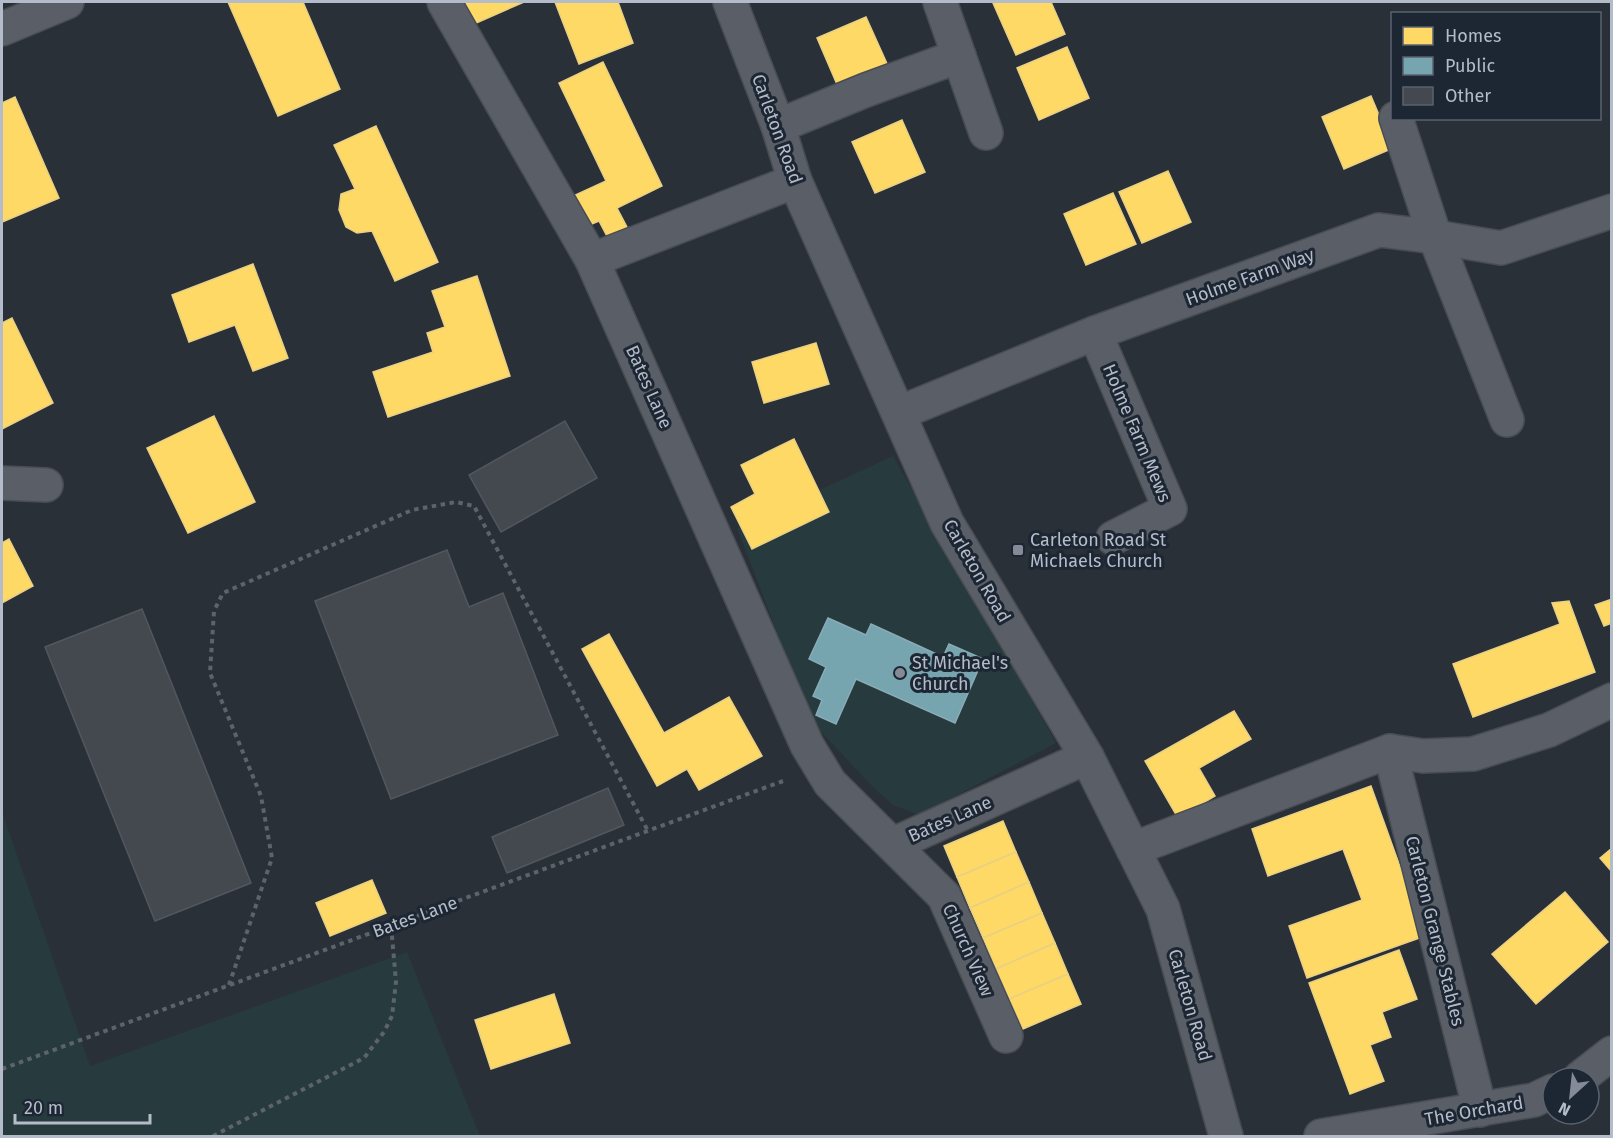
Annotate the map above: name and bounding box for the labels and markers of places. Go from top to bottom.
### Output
place label: Carleton Road St Michaels Church [1030,529,1167,572]
marker: Carleton Road St Michaels Church [1011,543,1025,557]
place label: St Michael's Church [912,652,1008,695]
marker: St Michael's Church [893,666,907,680]

